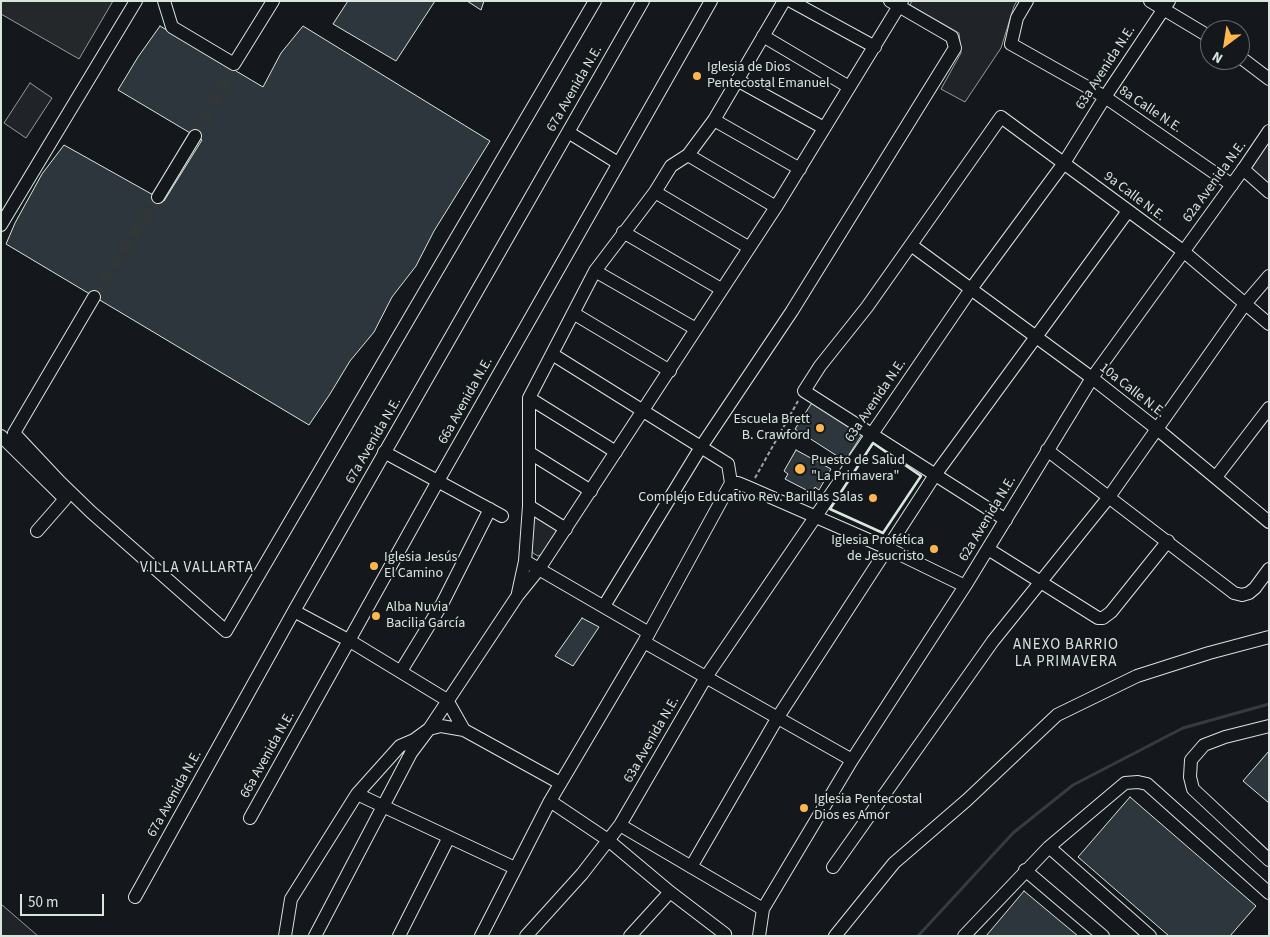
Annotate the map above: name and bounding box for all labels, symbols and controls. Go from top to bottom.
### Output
north arrow [1200,20,1250,70]
street label: 63a Avenida N.E. [1073,23,1139,113]
street label: 67a Avenida N.E. [544,43,606,135]
text: N [1209,46,1227,68]
place label: Iglesia de Dios Pentecostal Emanuel [707,60,830,92]
marker: Iglesia de Dios Pentecostal Emanuel [691,70,703,82]
street label: 8a Calle N.E. [1115,83,1185,137]
street label: 62a Avenida N.E. [1180,138,1250,226]
street label: 9a Calle N.E. [1100,169,1168,225]
street label: 66a Avenida N.E. [435,355,497,447]
street label: 63a Avenida N.E. [842,356,910,446]
street label: 10a Calle N.E. [1096,360,1168,422]
street label: 67a Avenida N.E. [343,395,405,487]
place label: Escuela Brett B. Crawford [733,412,810,444]
marker: Escuela Brett B. Crawford [814,422,826,434]
place label: Puesto de Salud "La Primavera" [811,453,905,486]
marker: Puesto de Salud "La Primavera" [793,462,807,476]
street label: 62a Avenida N.E. [956,473,1020,565]
place label: Complejo Educativo Rev. Barillas Salas [638,490,863,506]
marker: Complejo Educativo Rev. Barillas Salas [867,492,879,504]
place label: Iglesia Profética de Jesucristo [831,533,924,566]
marker: Iglesia Profética de Jesucristo [928,543,940,555]
place label: Iglesia Jesús El Camino [384,550,457,582]
district label: VILLA VALLARTA [138,560,256,578]
marker: Iglesia Jesús El Camino [368,560,380,572]
place label: Alba Nuvia Bacilia García [386,600,465,632]
marker: Alba Nuvia Bacilia García [370,610,382,622]
district label: ANEXO BARRIO LA PRIMAVERA [1011,637,1121,672]
street label: 63a Avenida N.E. [621,694,683,786]
street label: 66a Avenida N.E. [237,709,299,801]
street label: 67a Avenida N.E. [144,748,206,840]
place label: Iglesia Pentecostal Dios es Amor [814,792,922,824]
marker: Iglesia Pentecostal Dios es Amor [798,802,810,814]
scale bar [22,884,106,916]
text: 50 m [28,892,58,913]

